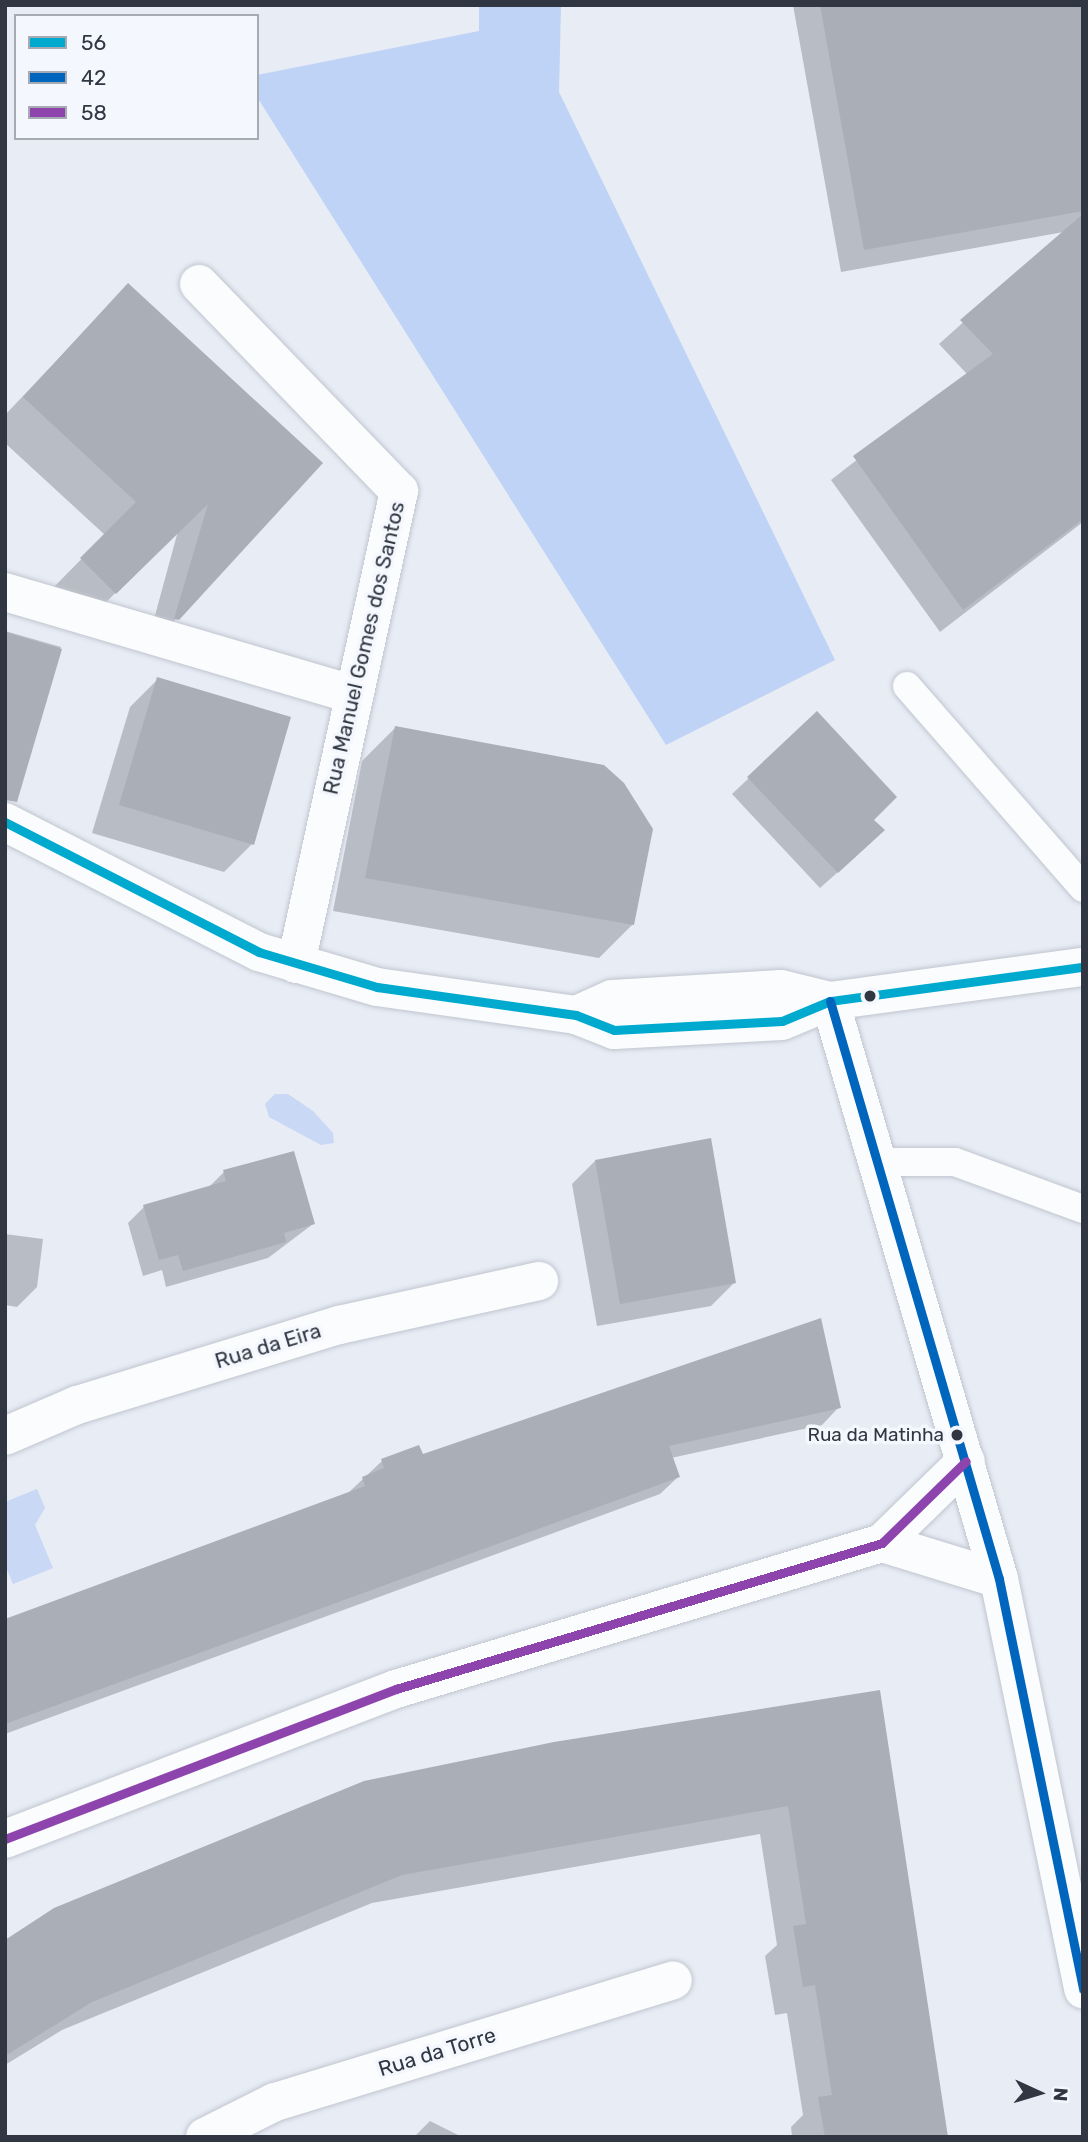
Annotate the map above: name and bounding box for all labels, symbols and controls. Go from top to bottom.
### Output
legend [14,14,259,140]
text: 56 [81,30,106,55]
text: 42 [81,65,106,90]
text: 58 [81,100,107,125]
street label: Rua Manuel Gomes dos Santos [318,499,410,797]
unlabelled marker [863,989,877,1003]
street label: Rua da Eira [212,1318,324,1374]
place label: Rua da Matinha [807,1424,944,1446]
marker: Rua da Matinha [950,1428,964,1442]
street label: Rua da Torre [375,2022,499,2082]
north arrow [1004,2058,1074,2128]
text: N [1048,2087,1072,2102]

